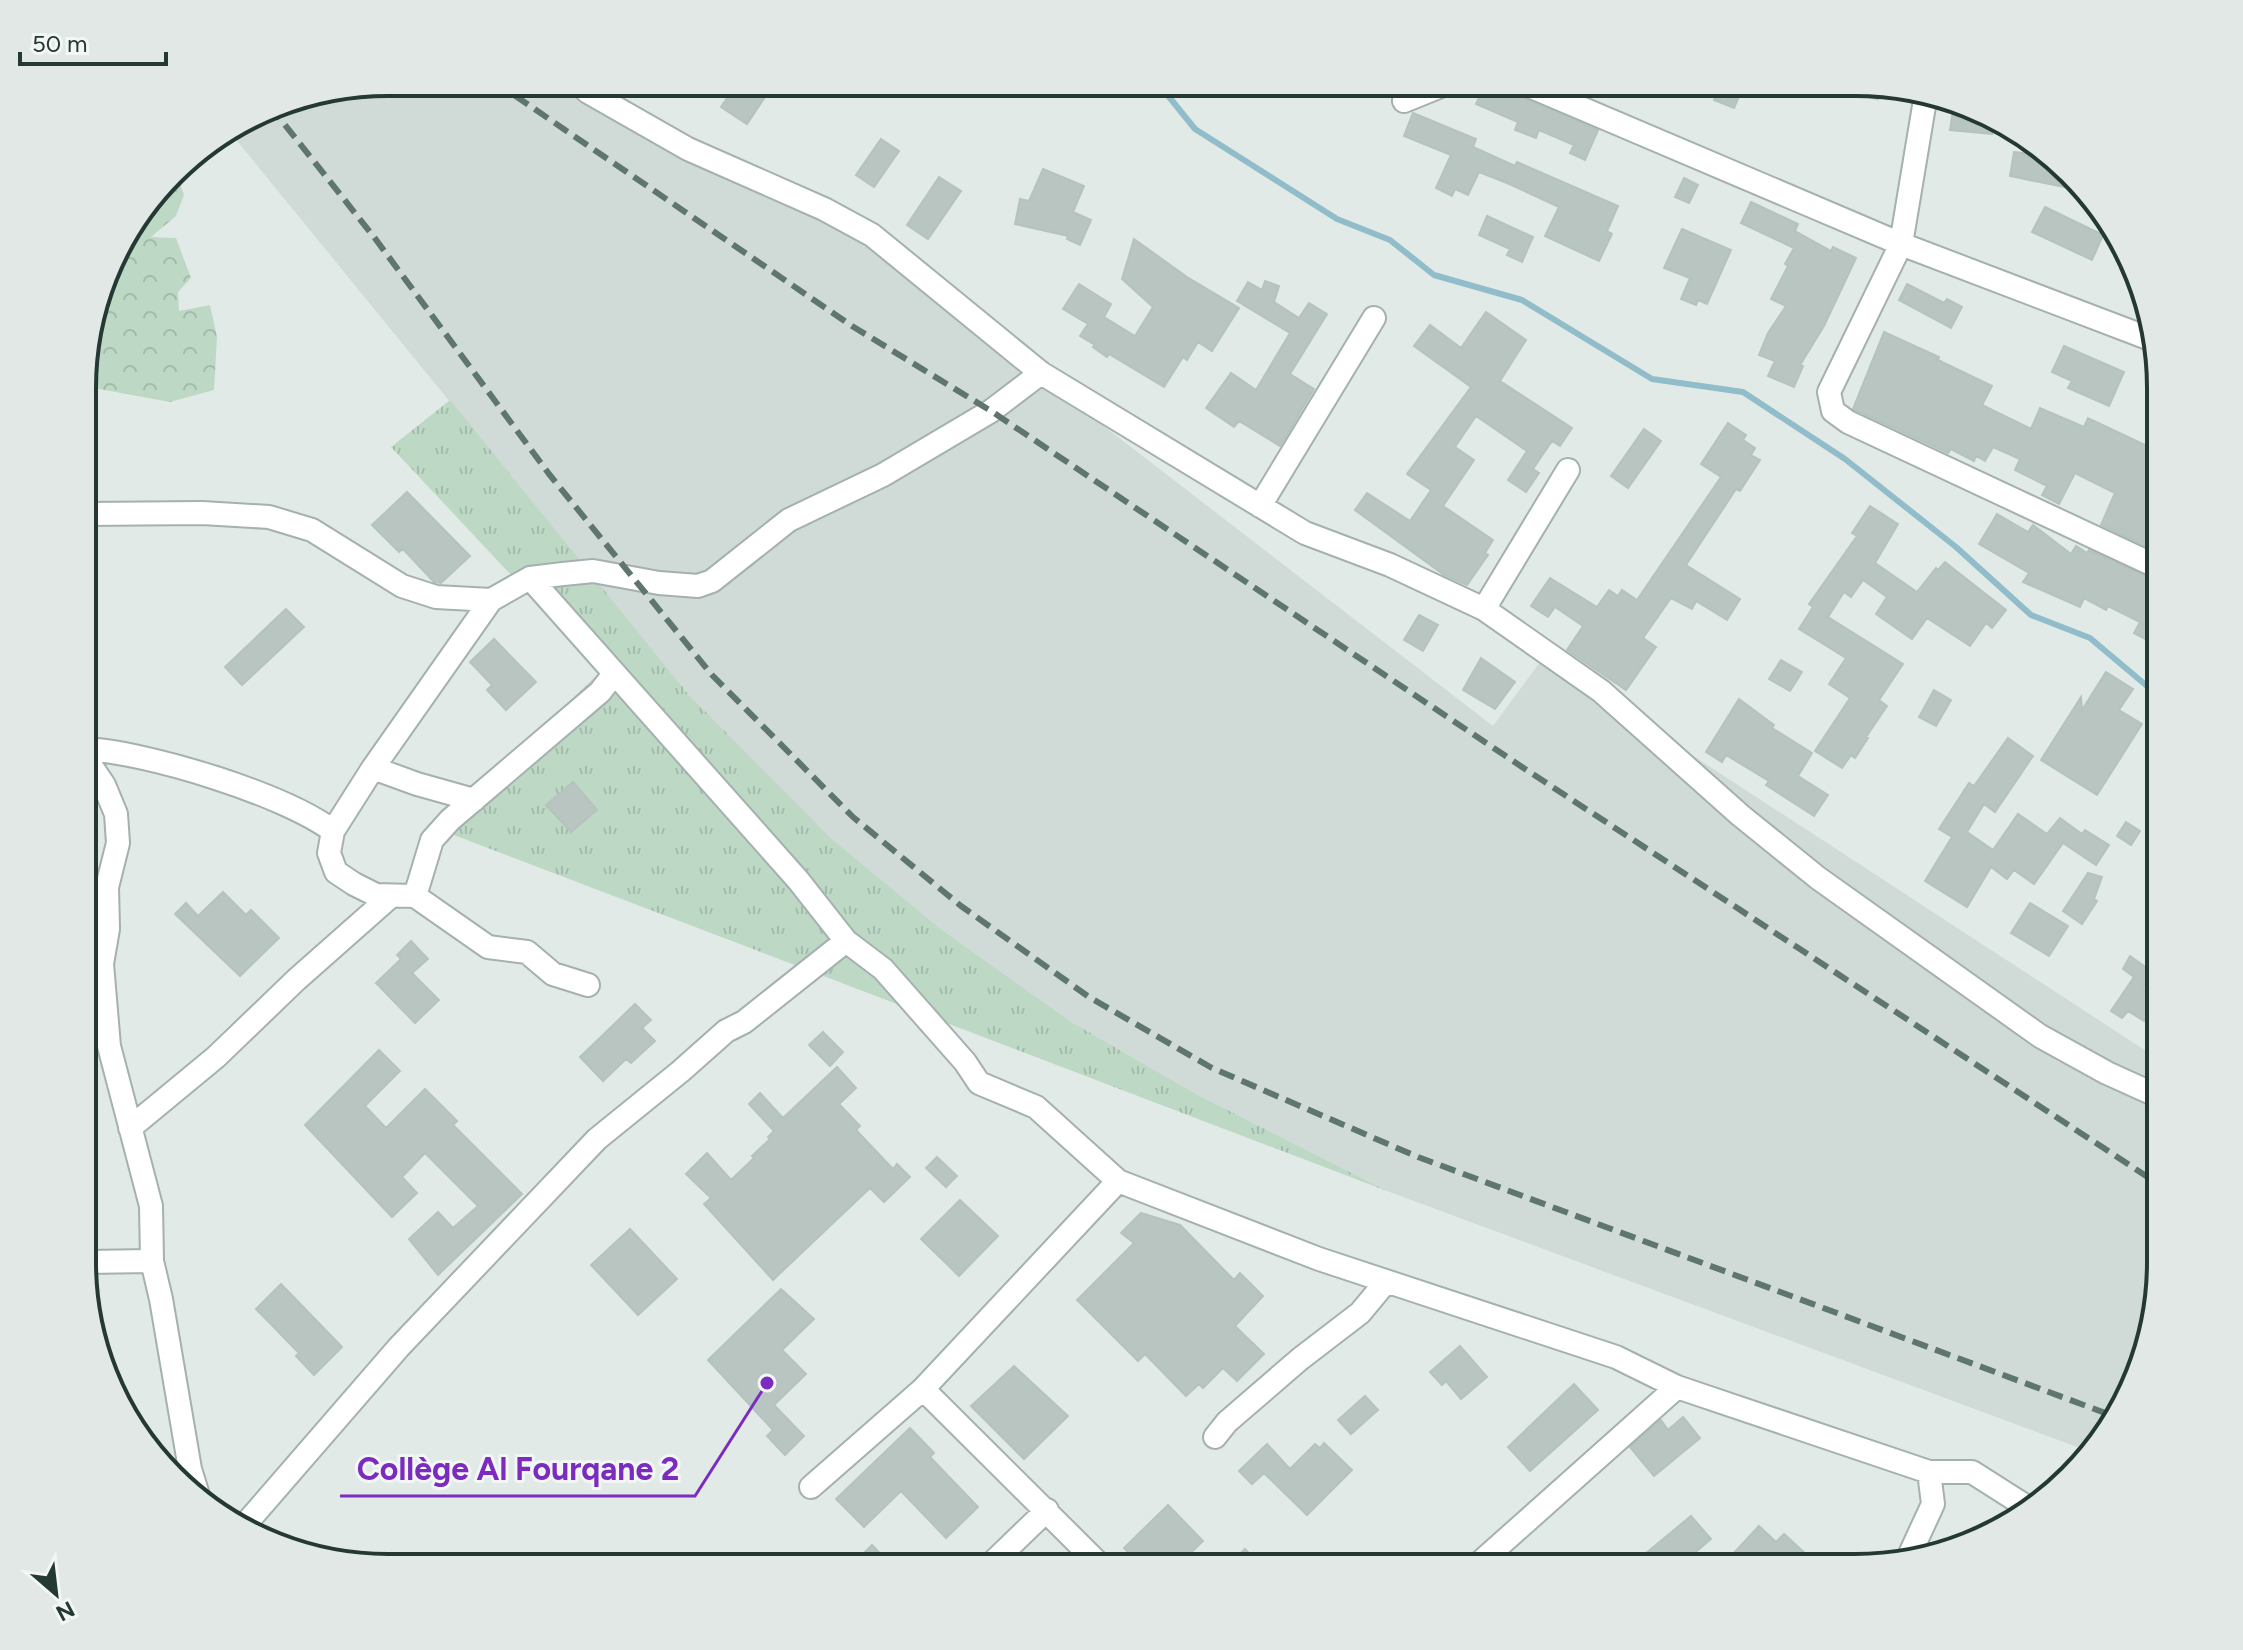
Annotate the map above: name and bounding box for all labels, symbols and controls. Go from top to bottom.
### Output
scale bar [20,16,166,66]
text: 50 m [32,29,88,58]
callout: Collège Al Fourqane 2 [340,1440,695,1496]
text: Collège Al Fourqane 2 [357,1450,679,1488]
north arrow [16,1554,96,1634]
text: N [51,1595,79,1627]

